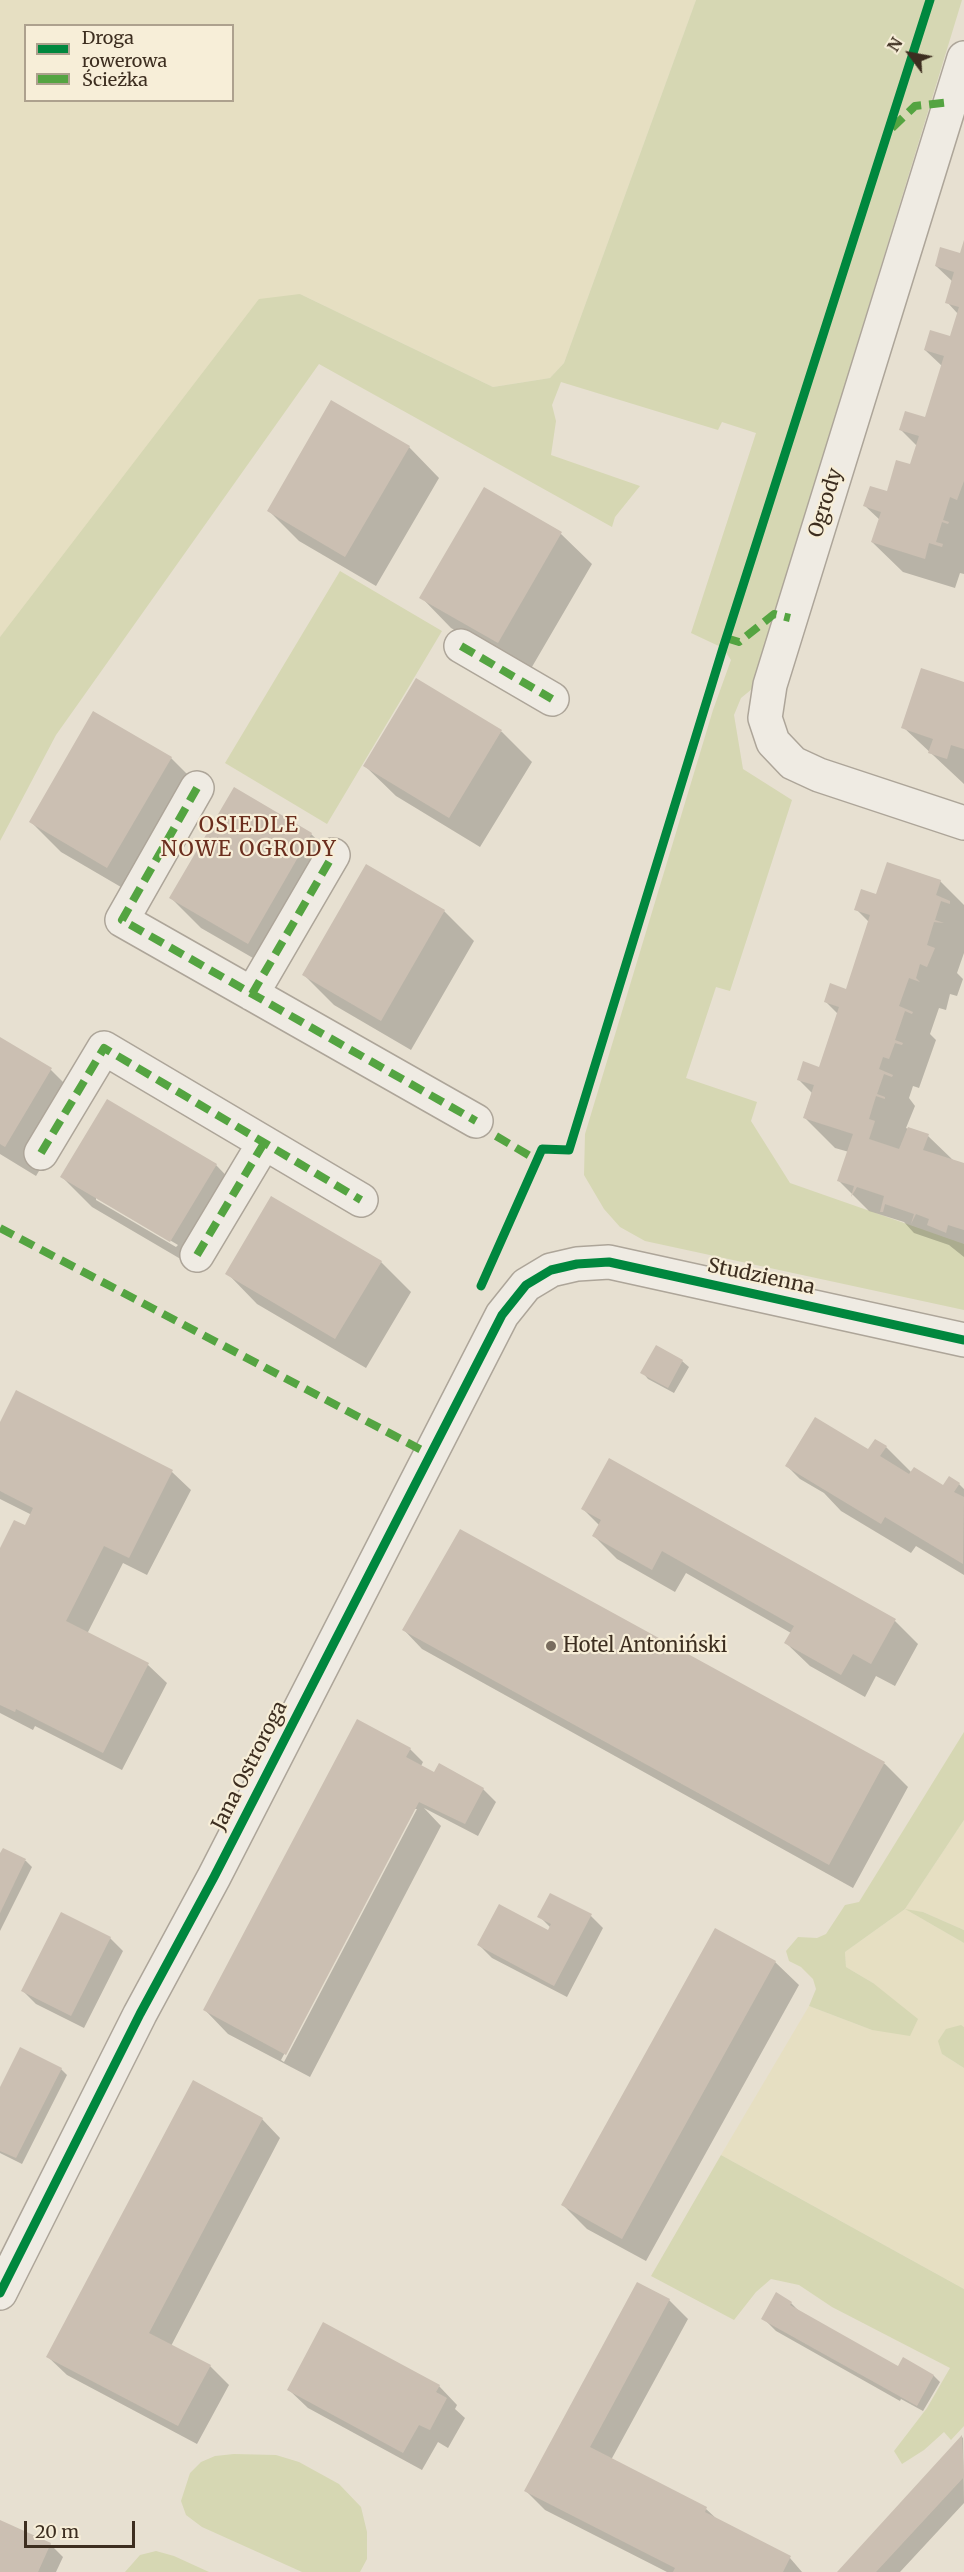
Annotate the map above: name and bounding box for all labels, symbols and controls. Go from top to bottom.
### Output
legend [24,24,234,102]
north arrow [880,24,940,84]
text: Droga rowerowa [82,26,167,72]
text: N [883,34,907,55]
text: Ścieżka [82,68,148,91]
street label: Ogrody [804,466,848,540]
district label: OSIEDLE NOWE OGRODY [161,813,337,863]
street label: Studzienna [705,1254,817,1300]
place label: Hotel Antoniński [563,1634,727,1658]
marker: Hotel Antoniński [544,1639,558,1653]
street label: Jana Ostroroga [207,1697,293,1835]
scale bar [27,2509,138,2547]
text: 20 m [35,2520,79,2543]

